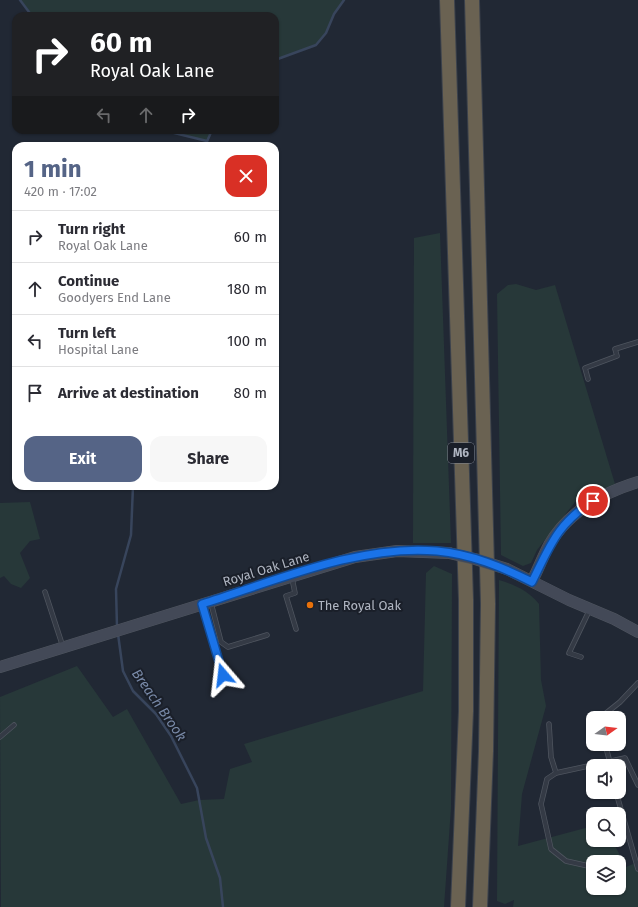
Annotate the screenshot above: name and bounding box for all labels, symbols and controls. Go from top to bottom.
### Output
text: 60 m [90,26,152,59]
icon: right [24,28,76,80]
text: Royal Oak Lane [90,60,214,82]
icon: left [93,104,115,126]
icon: ahead [135,104,157,126]
icon: right [177,104,199,126]
text: 1 min [24,155,82,183]
button: close [225,155,267,197]
text: 420 m · 17:02 [24,184,97,199]
text: Turn right [58,220,125,238]
icon: right [24,226,46,248]
text: 60 m [234,228,267,246]
text: Royal Oak Lane [58,238,148,253]
text: Continue [58,272,119,290]
icon: ahead [24,278,46,300]
text: 180 m [227,280,267,298]
text: Goodyers End Lane [58,290,171,305]
text: Turn left [58,324,116,342]
icon: left [24,330,46,352]
text: 100 m [227,332,267,350]
text: Hospital Lane [58,342,139,357]
icon: arrive [24,382,46,404]
text: Arrive at destination [58,384,199,402]
text: 80 m [234,384,267,402]
button: Exit [24,436,142,482]
button: Share [150,436,267,482]
road number: M6 [448,443,474,463]
pin [576,484,610,518]
icon: arrive [582,490,604,512]
street label: Royal Oak Lane [221,549,311,589]
place label: The Royal Oak [318,598,401,613]
marker: The Royal Oak [305,600,315,610]
position arrow [202,654,244,696]
water label: Breach Brook [128,666,190,745]
north arrow [586,711,626,751]
map controls [586,711,626,895]
button: sound [586,759,626,799]
button: search [586,807,626,847]
button: layers [586,855,626,895]

